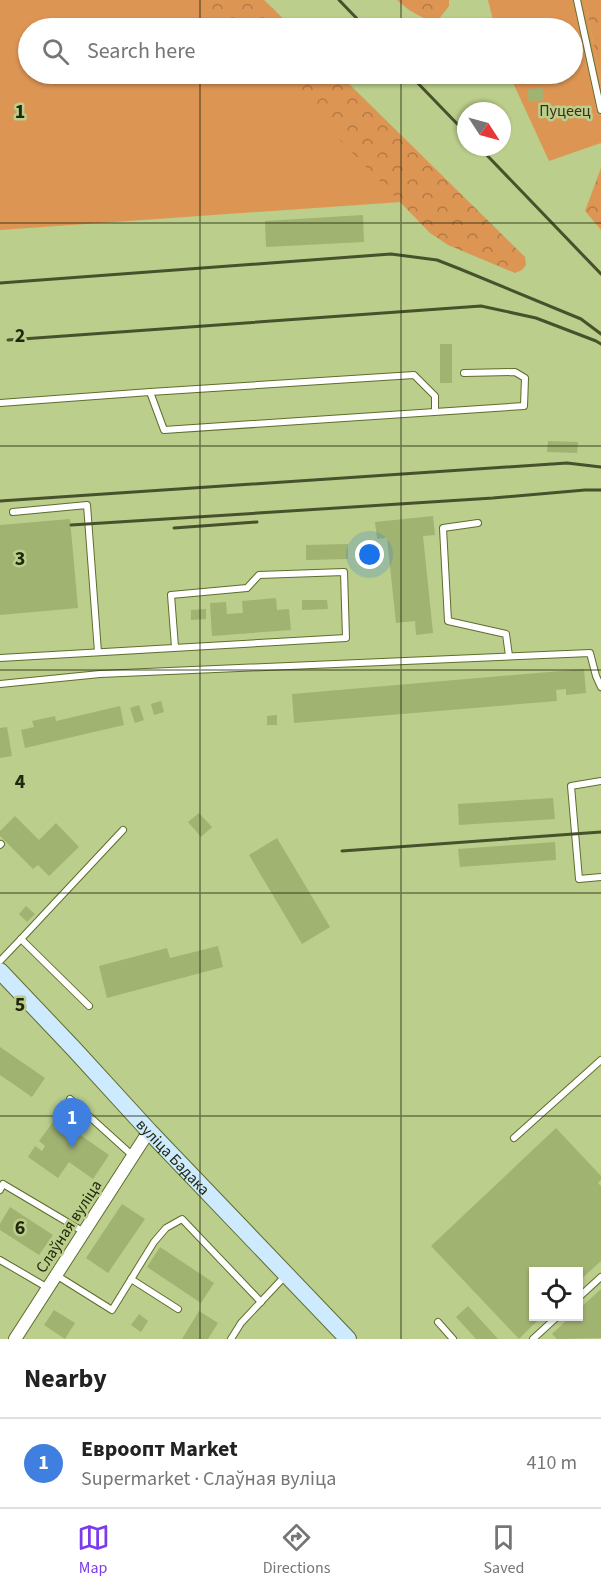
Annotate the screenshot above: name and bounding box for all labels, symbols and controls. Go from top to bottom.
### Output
search box [18,18,583,84]
icon: search [39,35,72,68]
text: Search here [87,35,195,67]
text: 1 [15,98,25,126]
park label: Пуцеец [539,100,591,122]
north arrow [457,102,511,156]
text: 2 [15,322,25,350]
your location [355,540,384,569]
text: 3 [15,545,25,573]
text: 4 [15,768,26,796]
text: 5 [15,991,25,1019]
pin: 1 [52,1098,92,1148]
street label: вуліца Бадака [131,1114,215,1200]
street label: Слаўная вуліца [31,1176,107,1277]
text: 6 [15,1214,25,1242]
map controls [529,1267,583,1321]
button: locate [529,1267,583,1321]
text: Nearby [24,1360,107,1397]
text: Евроопт Market [81,1433,238,1465]
text: 1 [38,1449,49,1477]
text: 410 m [527,1449,577,1477]
text: Supermarket · Слаўная вуліца [81,1465,336,1493]
tab: Map [77,1521,110,1579]
tab: Directions [263,1521,330,1579]
tab: Saved [484,1521,524,1579]

